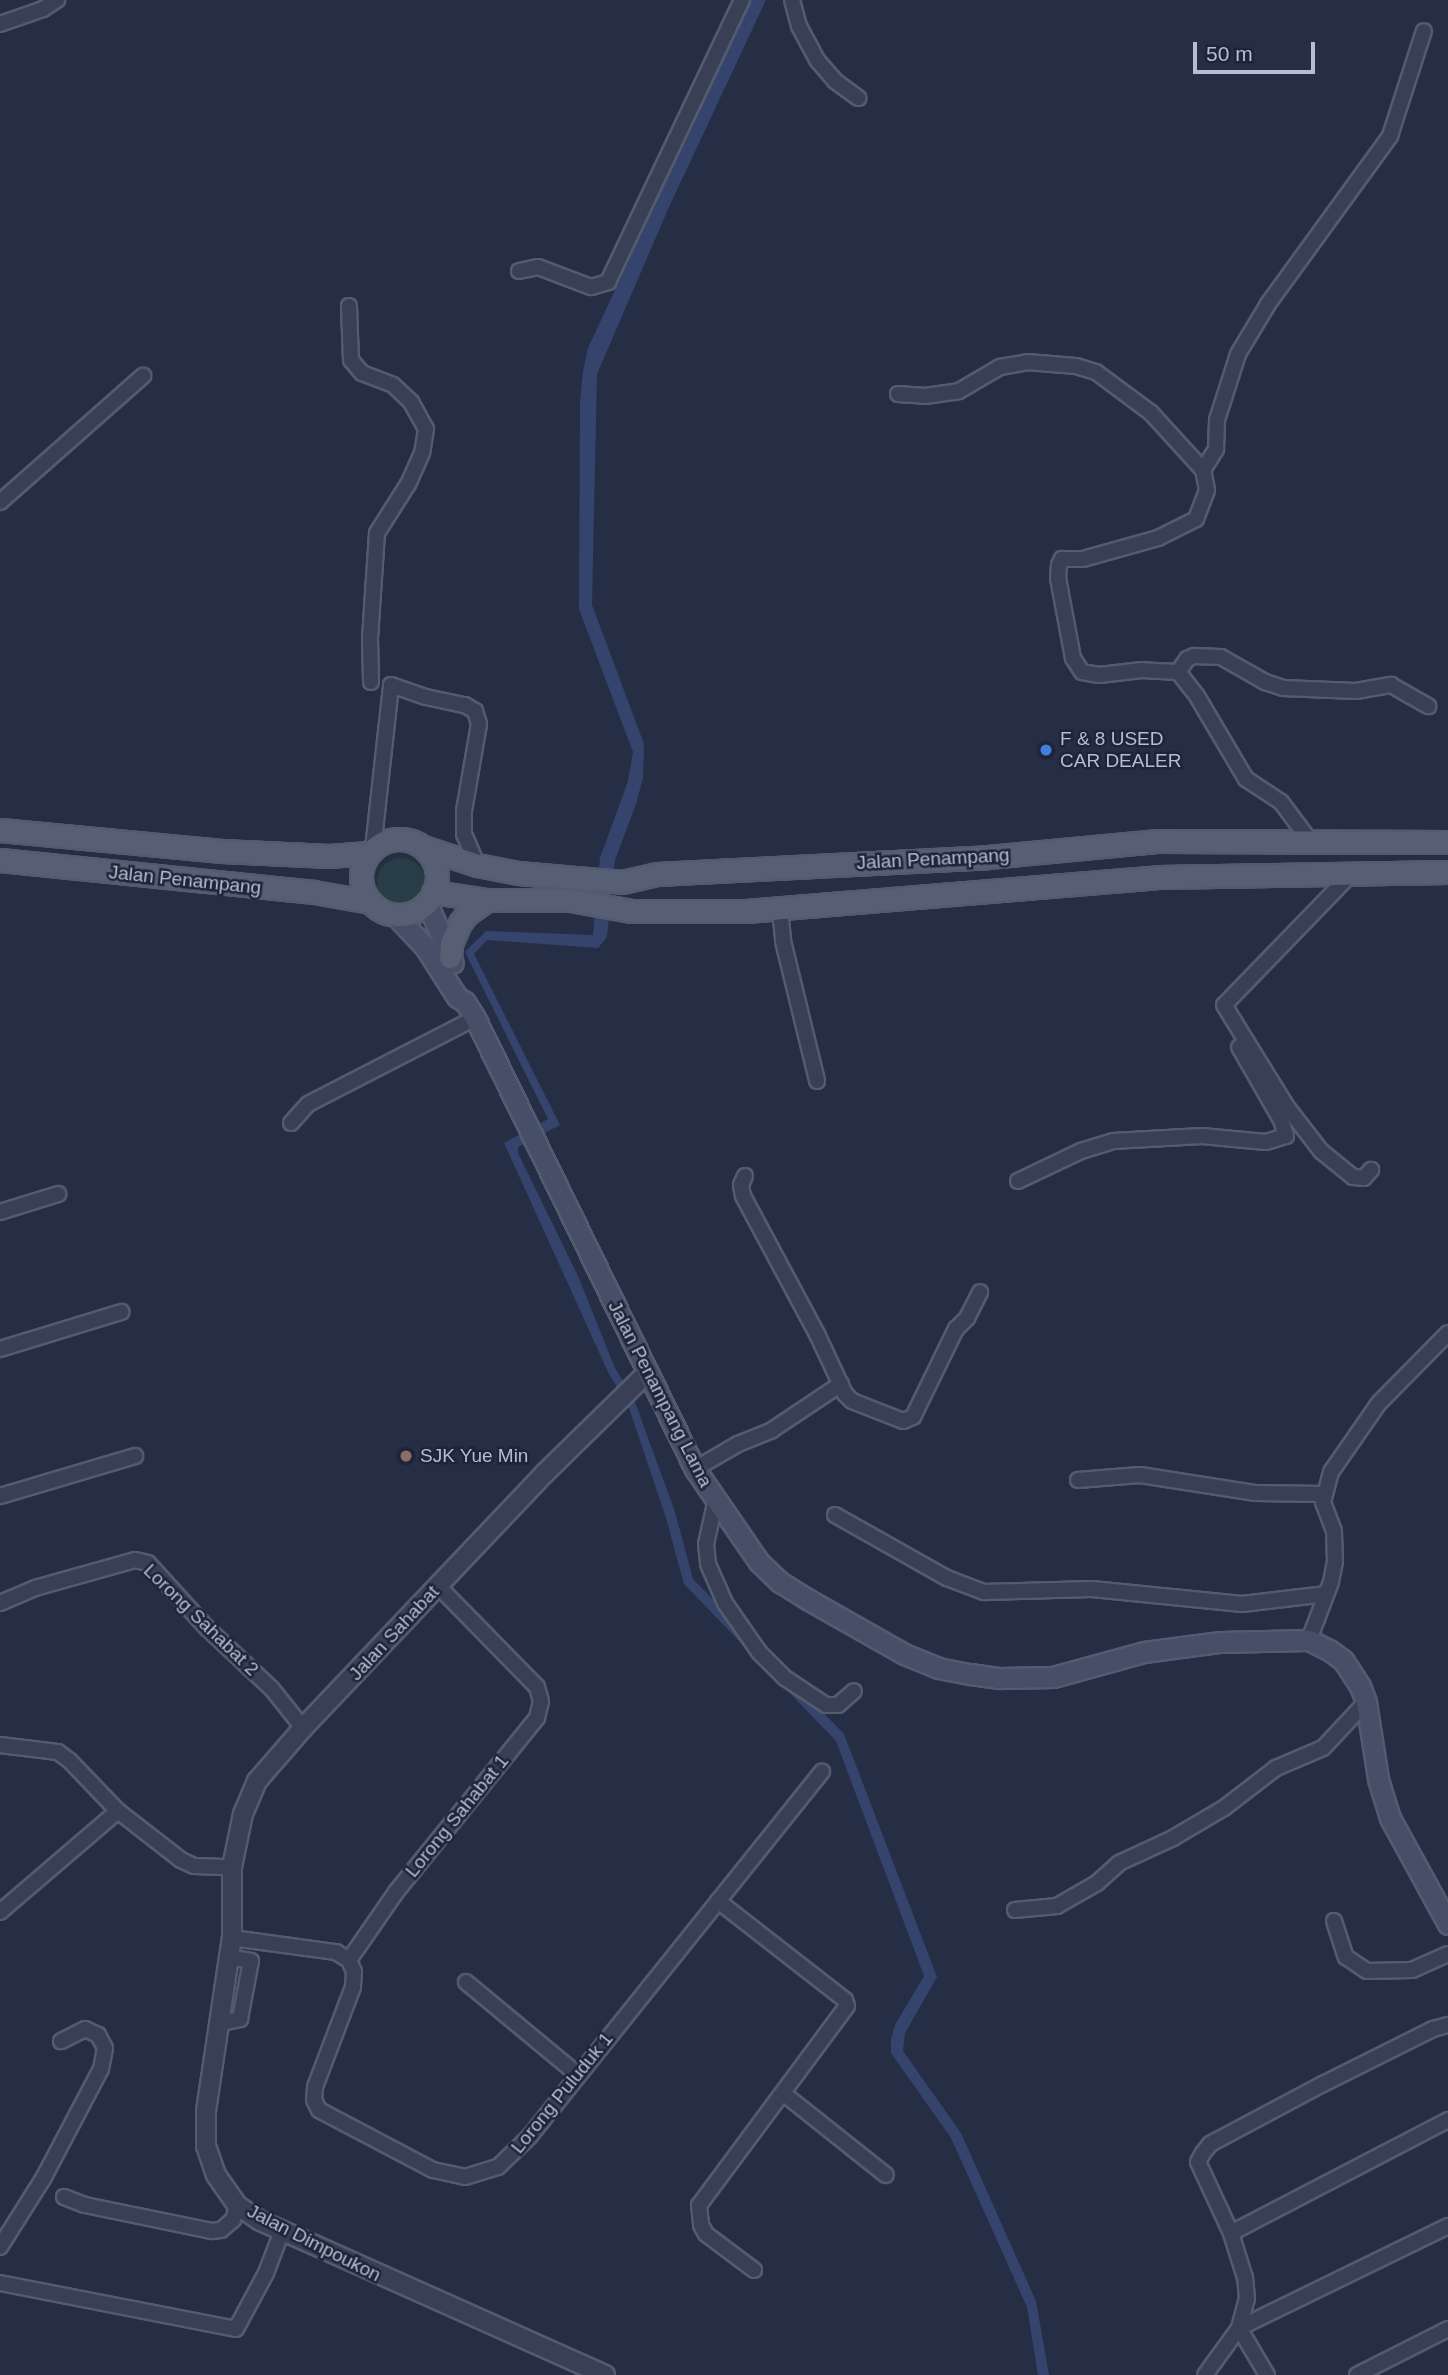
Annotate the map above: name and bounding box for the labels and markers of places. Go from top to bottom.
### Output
place label: F & 8 USED CAR DEALER [1060,728,1181,772]
marker: F & 8 USED CAR DEALER [1038,742,1054,758]
place label: SJK Yue Min [420,1445,529,1467]
marker: SJK Yue Min [398,1448,414,1464]

